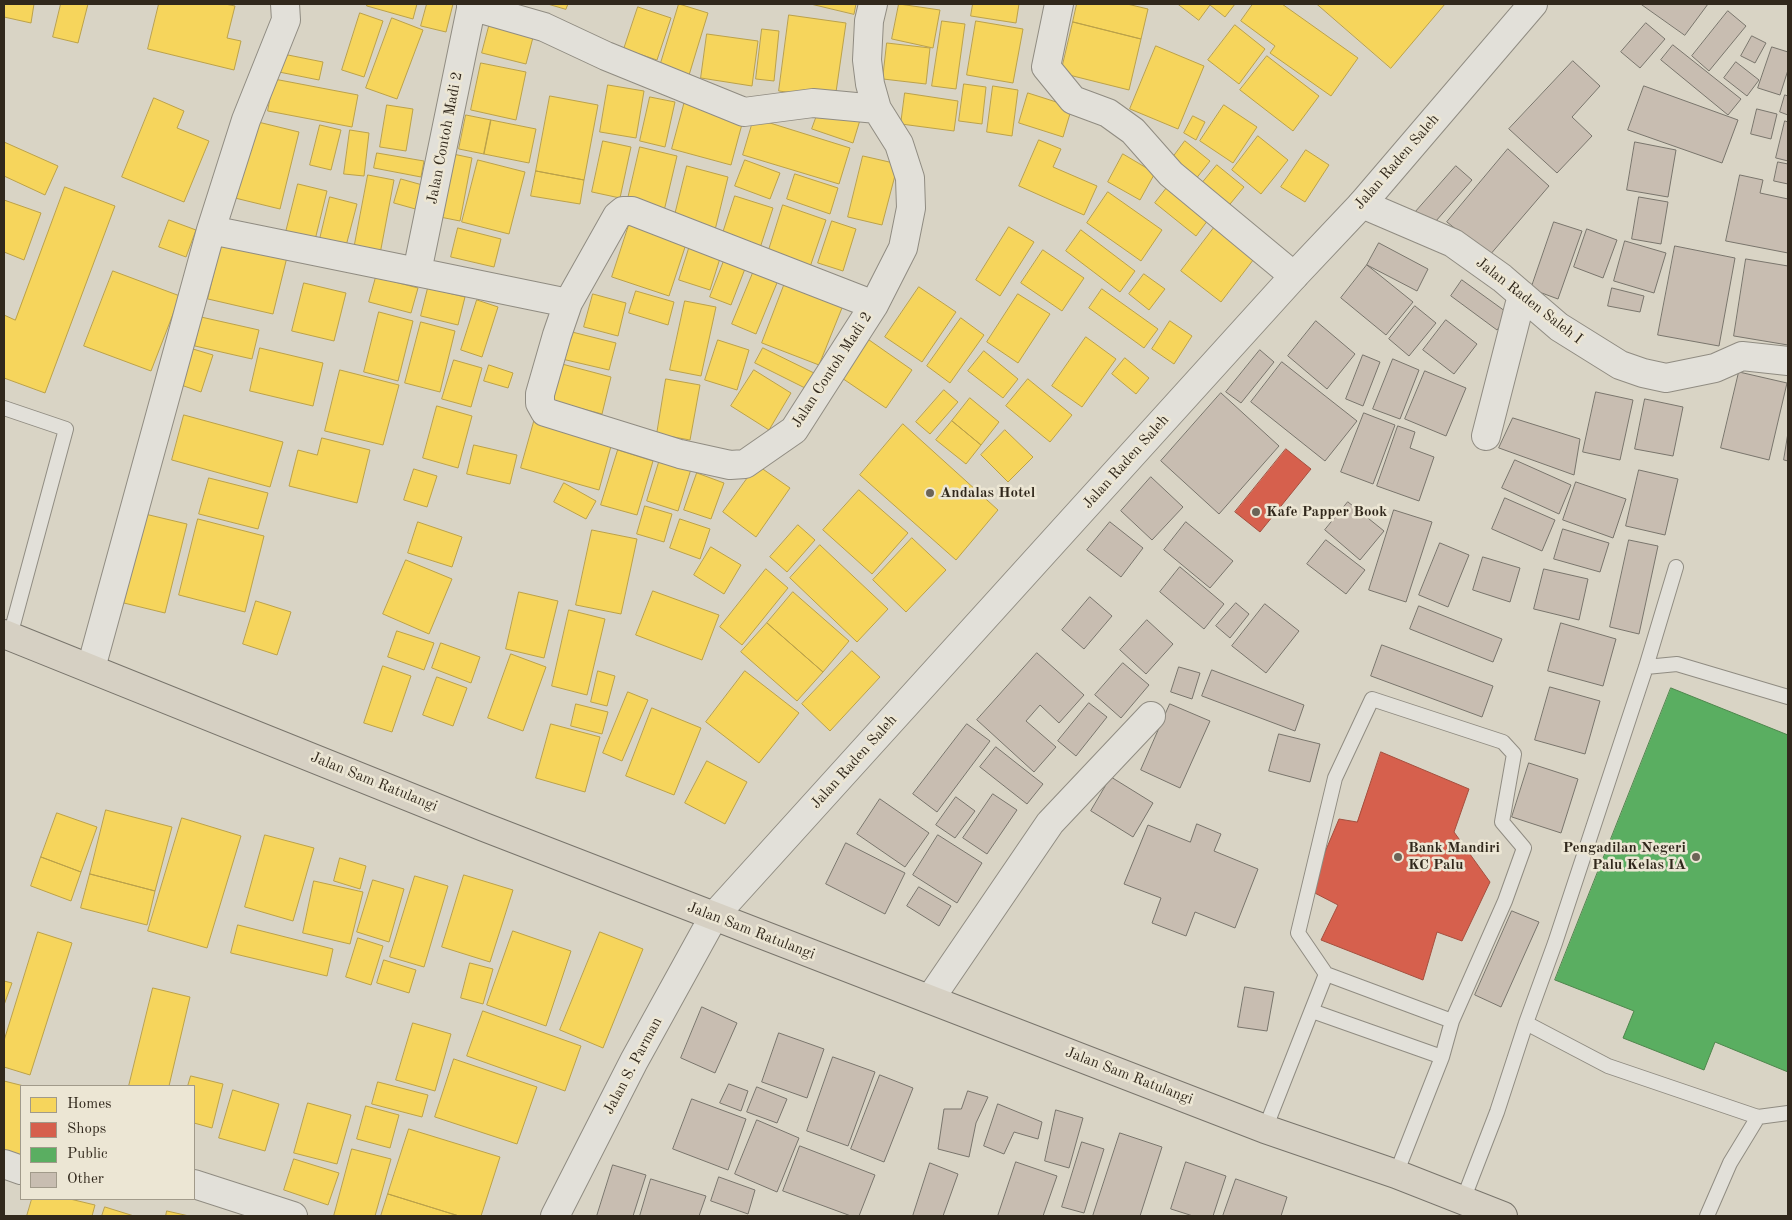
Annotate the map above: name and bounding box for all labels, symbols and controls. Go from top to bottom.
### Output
street label: Jalan Contoh Madi 2 [423,70,467,206]
street label: Jalan Raden Saleh [1351,111,1443,213]
street label: Jalan Raden Saleh I [1472,254,1586,348]
street label: Jalan Contoh Madi 2 [788,309,876,431]
street label: Jalan Raden Saleh [1079,411,1173,513]
place label: Andalas Hotel [940,484,1035,502]
marker: Andalas Hotel [924,487,936,499]
place label: Kafe Papper Book [1266,503,1387,521]
marker: Kafe Papper Book [1250,506,1262,518]
street label: Jalan Raden Saleh [807,711,901,813]
street label: Jalan Sam Ratulangi [308,748,440,816]
place label: Bank Mandiri KC Palu [1408,839,1500,874]
place label: Pengadilan Negeri Palu Kelas IA [1563,839,1686,874]
marker: Bank Mandiri KC Palu [1392,851,1404,863]
marker: Pengadilan Negeri Palu Kelas IA [1690,851,1702,863]
street label: Jalan Sam Ratulangi [685,898,817,964]
street label: Jalan S. Parman [600,1014,666,1118]
street label: Jalan Sam Ratulangi [1063,1043,1195,1109]
legend [20,1085,195,1200]
text: Homes [67,1097,112,1112]
text: Shops [67,1122,106,1137]
text: Public [67,1147,108,1162]
text: Other [67,1172,104,1187]

